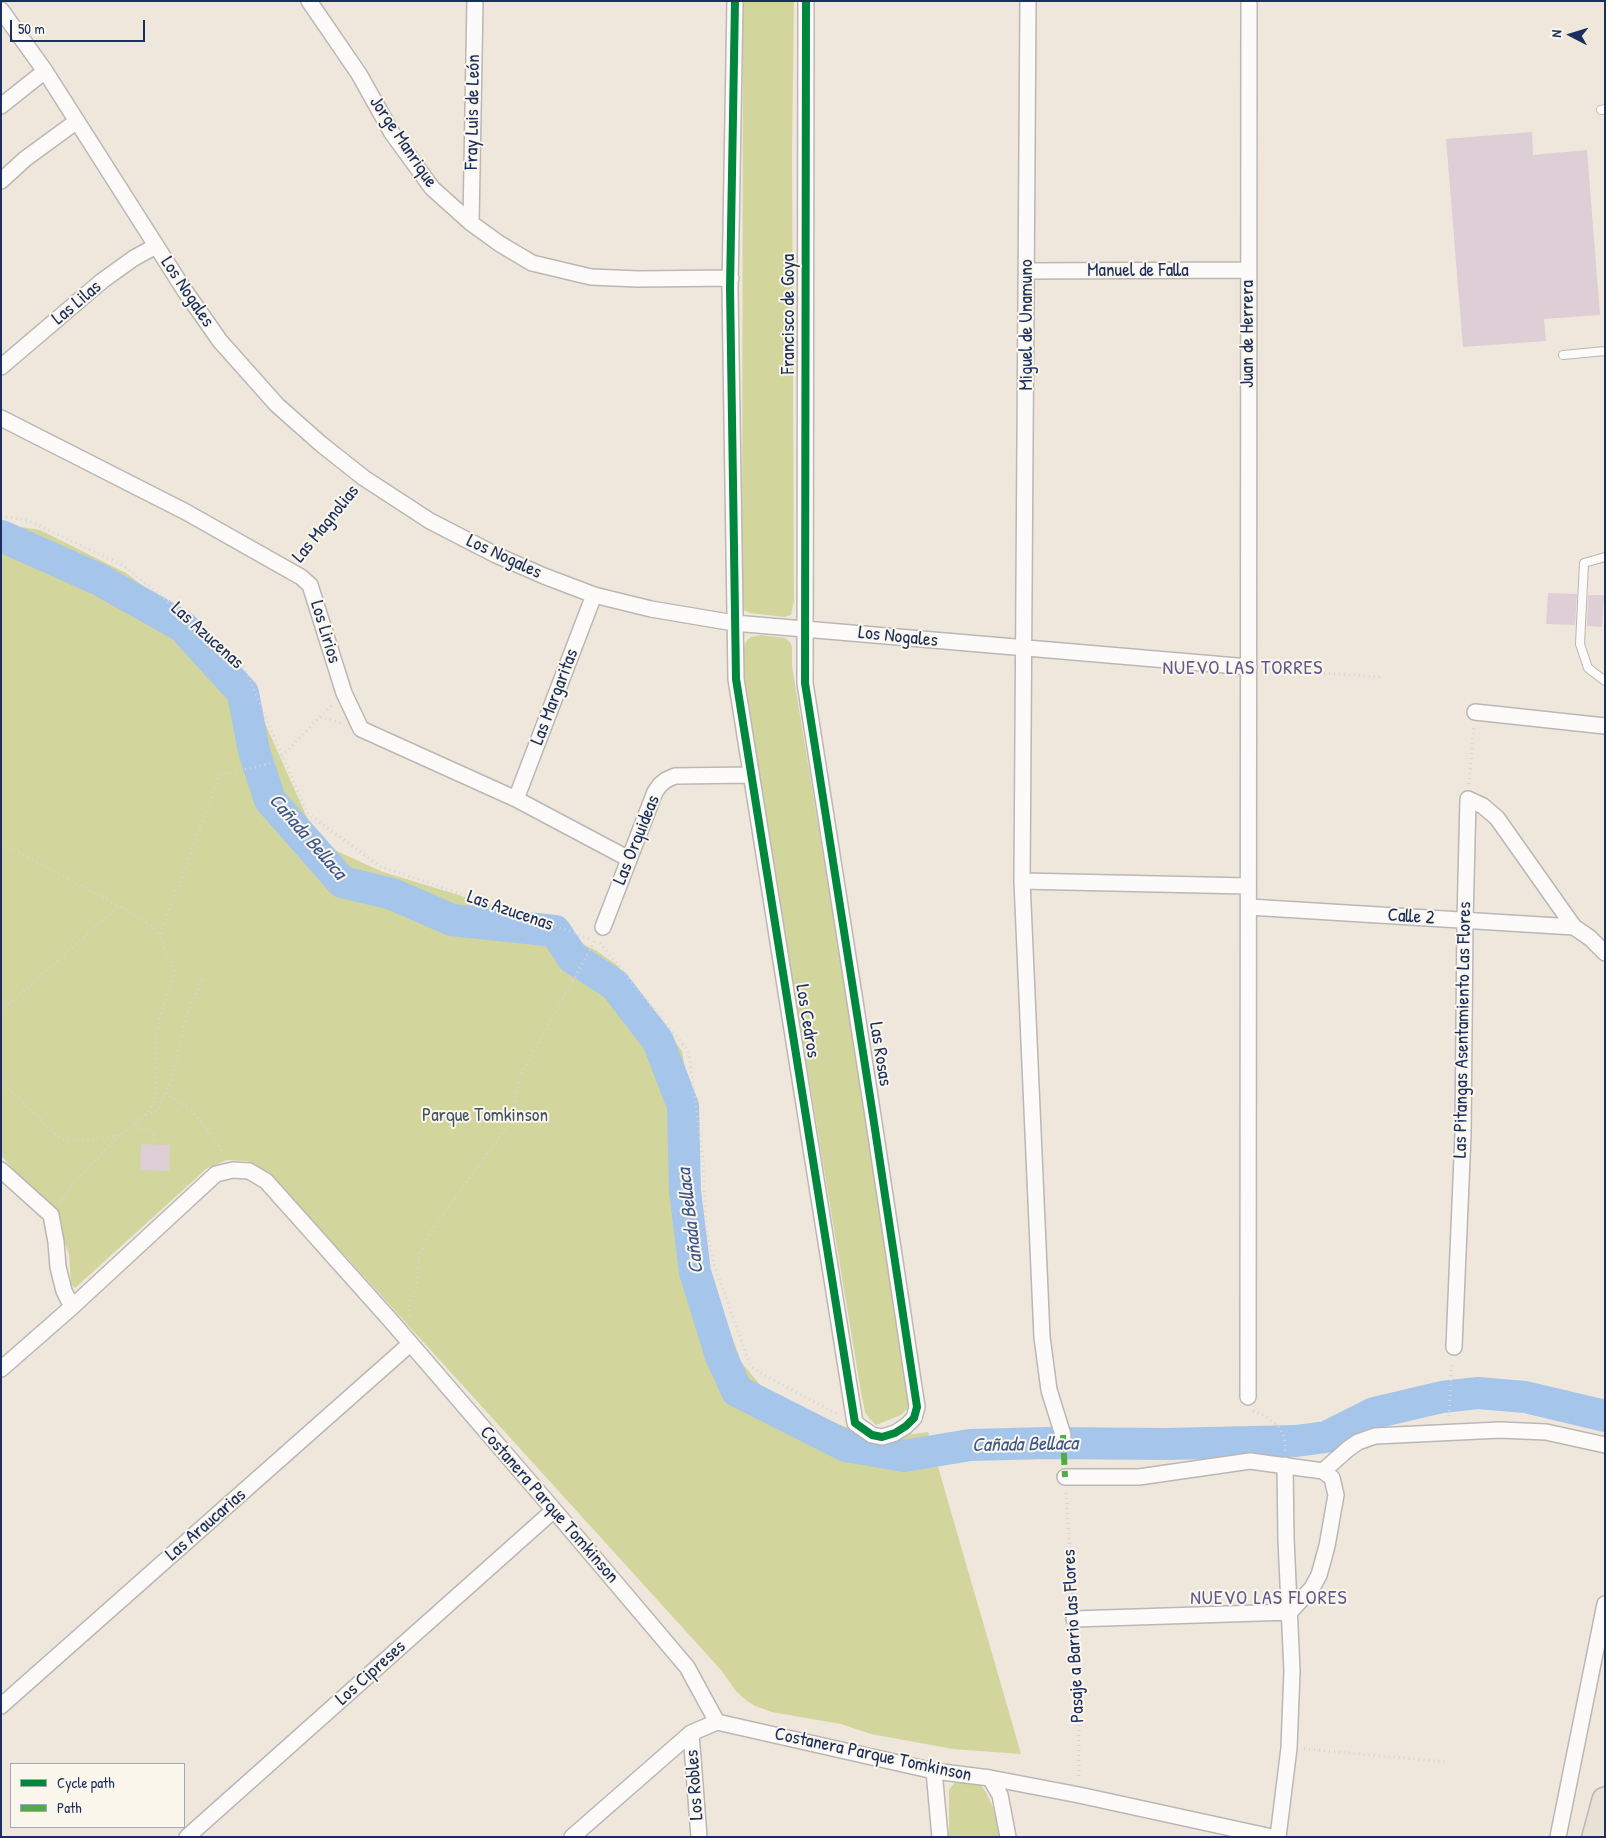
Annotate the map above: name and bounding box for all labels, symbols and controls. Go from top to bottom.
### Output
scale bar [12,10,148,42]
north arrow [1546,10,1596,60]
text: 50 m [18,18,45,39]
text: N [1546,29,1565,38]
street label: Fray Luis de León [461,54,485,170]
street label: Jorge Manrique [364,92,442,192]
street label: Los Nogales [155,252,219,332]
street label: Francisco de Goya [778,254,800,374]
street label: Miguel de Unamuno [1016,259,1038,391]
street label: Manuel de Falla [1087,260,1189,282]
street label: Las Lilas [48,276,106,330]
street label: Juan de Herrera [1237,280,1259,388]
street label: Las Magnolias [288,480,364,568]
street label: Los Nogales [463,530,545,584]
street label: Las Azucenas [166,598,248,674]
street label: Los Lirios [305,598,345,666]
street label: Los Nogales [857,621,939,653]
street label: Las Margaritas [526,646,584,748]
district label: NUEVO LAS TORRES [1160,657,1326,681]
water label: Cañada Bellaca [263,789,351,885]
street label: Las Orquideas [609,792,665,888]
street label: Las Azucenas [464,886,556,936]
street label: Las Pitangas Asentamiento Las Flores [1449,902,1477,1158]
street label: Calle 2 [1387,904,1435,930]
street label: Los Cedros [790,983,824,1059]
street label: Las Rosas [864,1020,896,1088]
park label: Parque Tomkinson [422,1105,548,1127]
water label: Cañada Bellaca [673,1167,709,1275]
street label: Costanera Parque Tomkinson [475,1422,623,1588]
water label: Cañada Bellaca [972,1432,1078,1458]
street label: Las Araucarias [161,1484,251,1566]
street label: Pasaje a Barrio las Flores [1058,1549,1090,1723]
district label: NUEVO LAS FLORES [1188,1587,1350,1611]
street label: Los Cipreses [331,1636,411,1710]
street label: Costanera Parque Tomkinson [773,1723,973,1787]
street label: Los Robles [681,1749,709,1821]
legend [10,1763,185,1828]
text: Cycle path [57,1772,115,1793]
text: Path [57,1797,82,1818]

